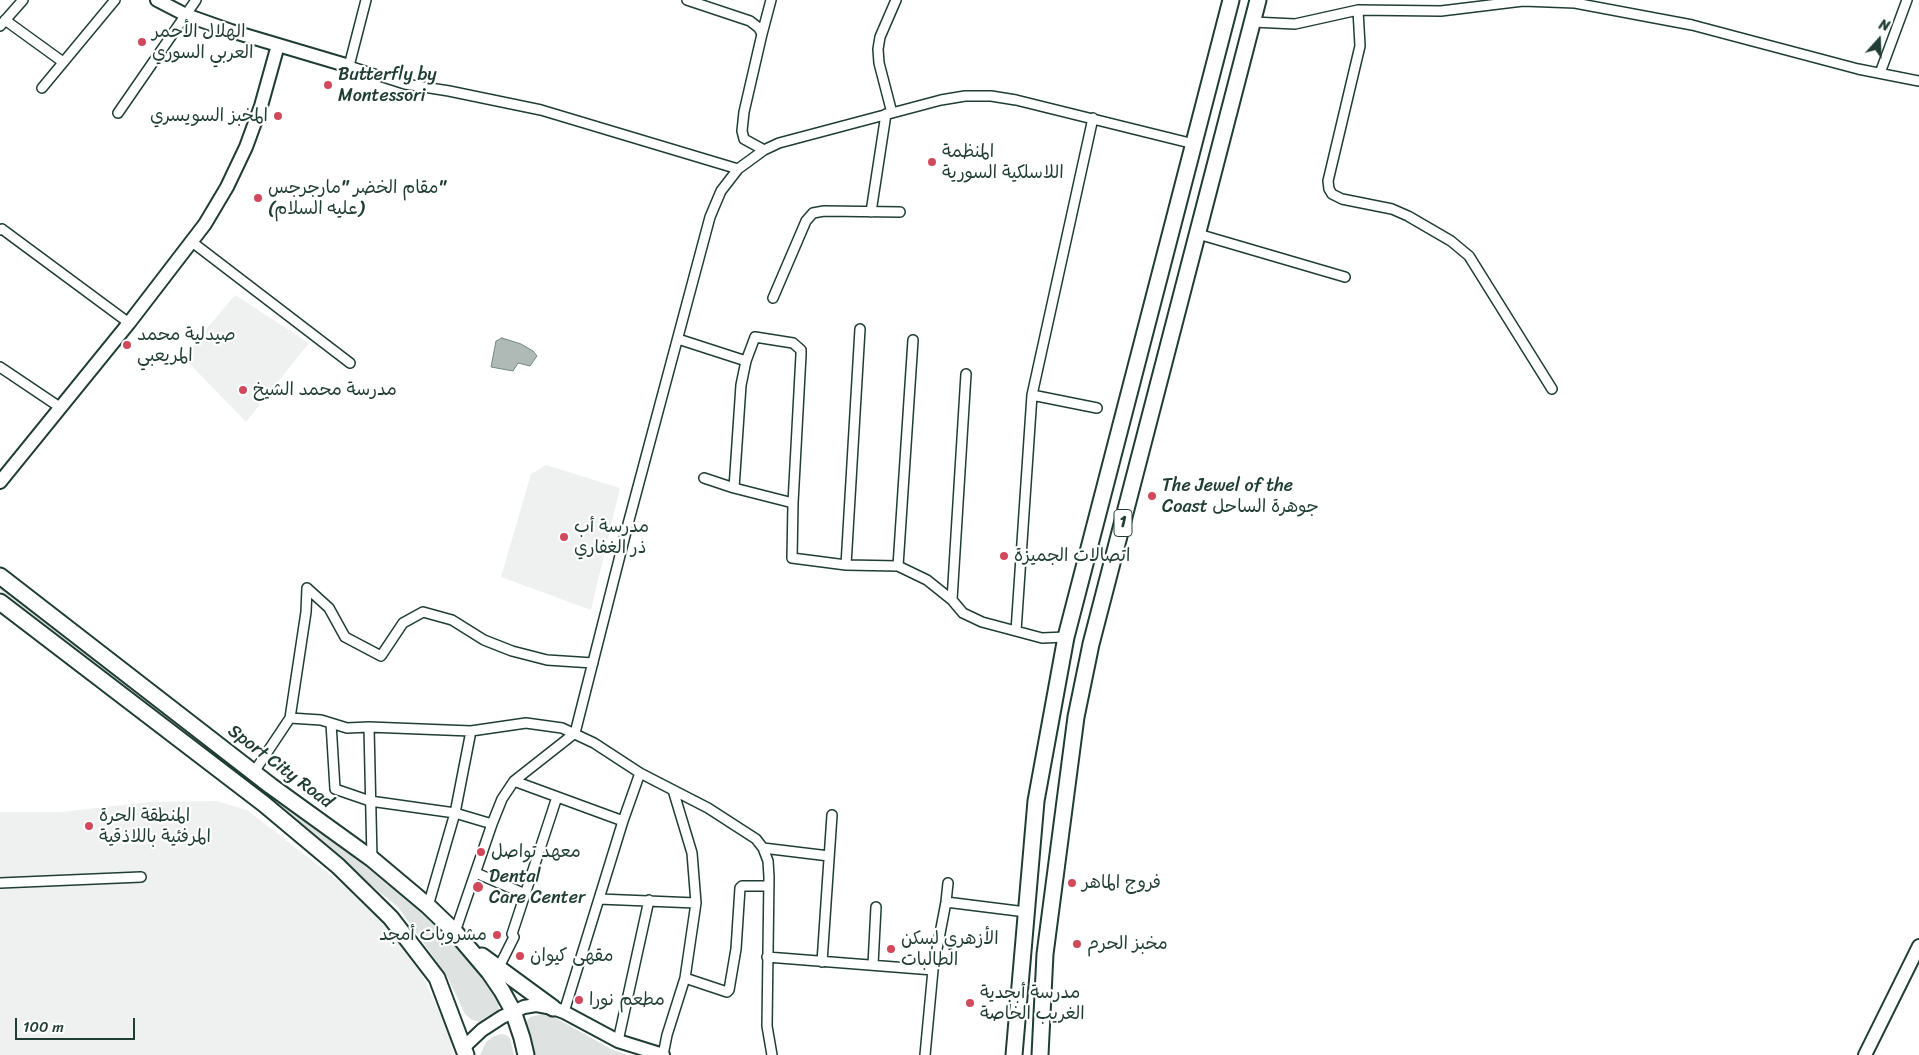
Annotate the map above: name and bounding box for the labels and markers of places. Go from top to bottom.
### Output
place label: الهلال الأحمر العربي السوري [152,21,253,64]
marker: الهلال الأحمر العربي السوري [136,36,148,48]
place label: Butterfly by Montessori [338,64,437,106]
marker: Butterfly by Montessori [322,79,334,91]
place label: المخبز السويسري [150,105,268,127]
marker: المخبز السويسري [272,110,284,122]
place label: المنظمة اللاسلكية السورية [942,141,1064,183]
marker: المنظمة اللاسلكية السورية [926,156,938,168]
place label: مقام الخضر "مارجرجس" (عليه السلام) [268,177,446,220]
marker: مقام الخضر "مارجرجس" (عليه السلام) [252,192,264,204]
place label: صيدلية محمد المريعبي [137,324,236,366]
marker: صيدلية محمد المريعبي [121,339,133,351]
place label: مدرسة محمد الشيخ [253,379,397,401]
marker: مدرسة محمد الشيخ [237,384,249,396]
place label: The Jewel of the Coast جوهرة الساحل [1162,475,1319,518]
marker: The Jewel of the Coast جوهرة الساحل [1146,490,1158,502]
place label: مدرسة أب ذر الغفاري [574,516,649,558]
marker: مدرسة أب ذر الغفاري [558,531,570,543]
place label: اتصالات الجميزة [1014,545,1130,567]
marker: اتصالات الجميزة [998,550,1010,562]
place label: المنطقة الحرة المرفئية باللاذقية [99,805,211,848]
marker: المنطقة الحرة المرفئية باللاذقية [83,820,95,832]
place label: معهد تواصل [491,841,581,863]
marker: معهد تواصل [475,846,487,858]
place label: Dental Care Center [489,866,585,909]
place label: فروج الماهر [1082,872,1161,894]
marker: فروج الماهر [1066,877,1078,889]
marker: Dental Care Center [471,880,485,894]
place label: مشروبات أمجد [379,924,487,946]
place label: الأزهري لسكن الطالبات [901,928,999,971]
marker: مشروبات أمجد [491,929,503,941]
place label: مخبز الحرم [1087,933,1168,955]
marker: مخبز الحرم [1071,938,1083,950]
marker: الأزهري لسكن الطالبات [885,943,897,955]
place label: مقهى كيوان [530,945,613,967]
marker: مقهى كيوان [514,950,526,962]
place label: مدرسة أبجدية الغريب الخاصة [980,982,1085,1024]
place label: مطعم نورا [589,989,665,1011]
marker: مطعم نورا [573,994,585,1006]
marker: مدرسة أبجدية الغريب الخاصة [964,997,976,1009]

